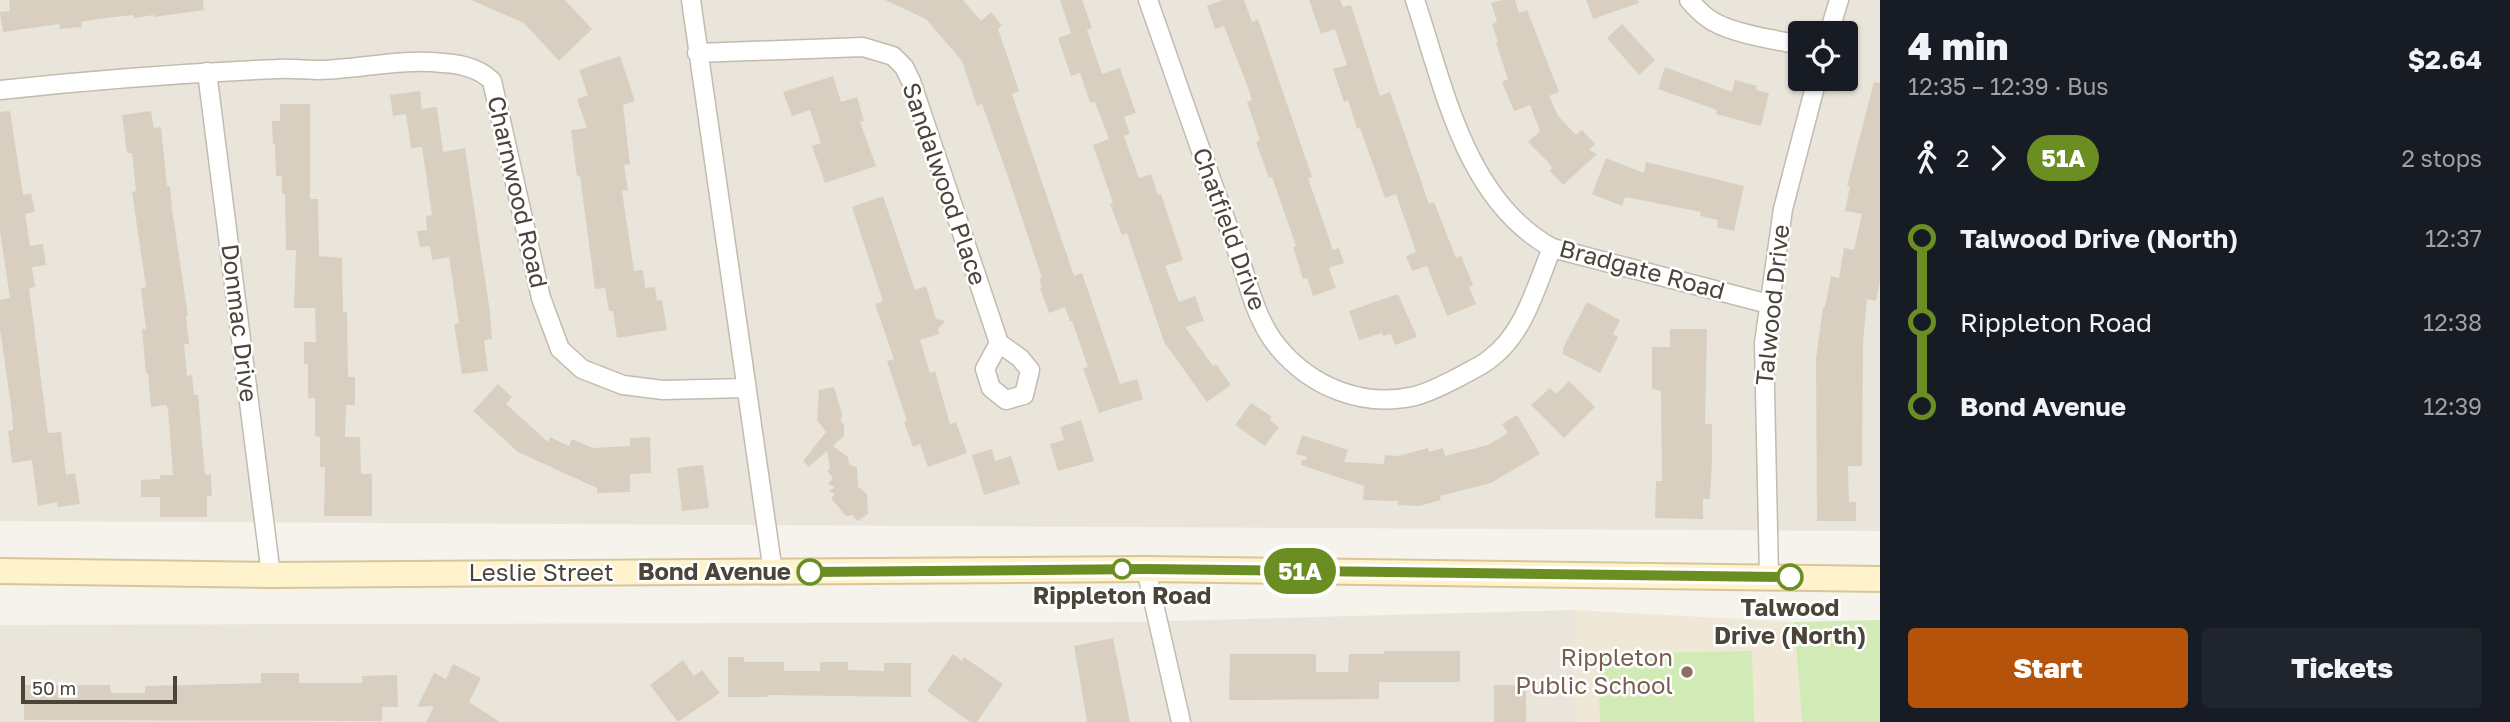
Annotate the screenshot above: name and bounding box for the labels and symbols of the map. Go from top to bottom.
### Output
street label: Sandalwood Place [897,78,994,289]
street label: Charnwood Road [482,93,555,290]
street label: Chatfield Drive [1188,143,1273,314]
street label: Talwood Drive [1749,223,1794,387]
street label: Bradgate Road [1557,233,1728,305]
street label: Donmac Drive [216,242,265,404]
line badge: 51A [1260,548,1340,594]
place label: Bond Avenue [638,556,791,585]
street label: Leslie Street [468,557,614,586]
marker: Bond Avenue [797,559,823,585]
marker: Rippleton Road [1112,559,1132,579]
marker: Talwood Drive (North) [1777,564,1803,590]
place label: Rippleton Road [1033,580,1211,609]
place label: Talwood Drive (North) [1714,592,1866,649]
place label: Rippleton Public School [1515,642,1673,699]
marker: Rippleton Public School [1679,664,1695,680]
scale bar [21,673,177,705]

